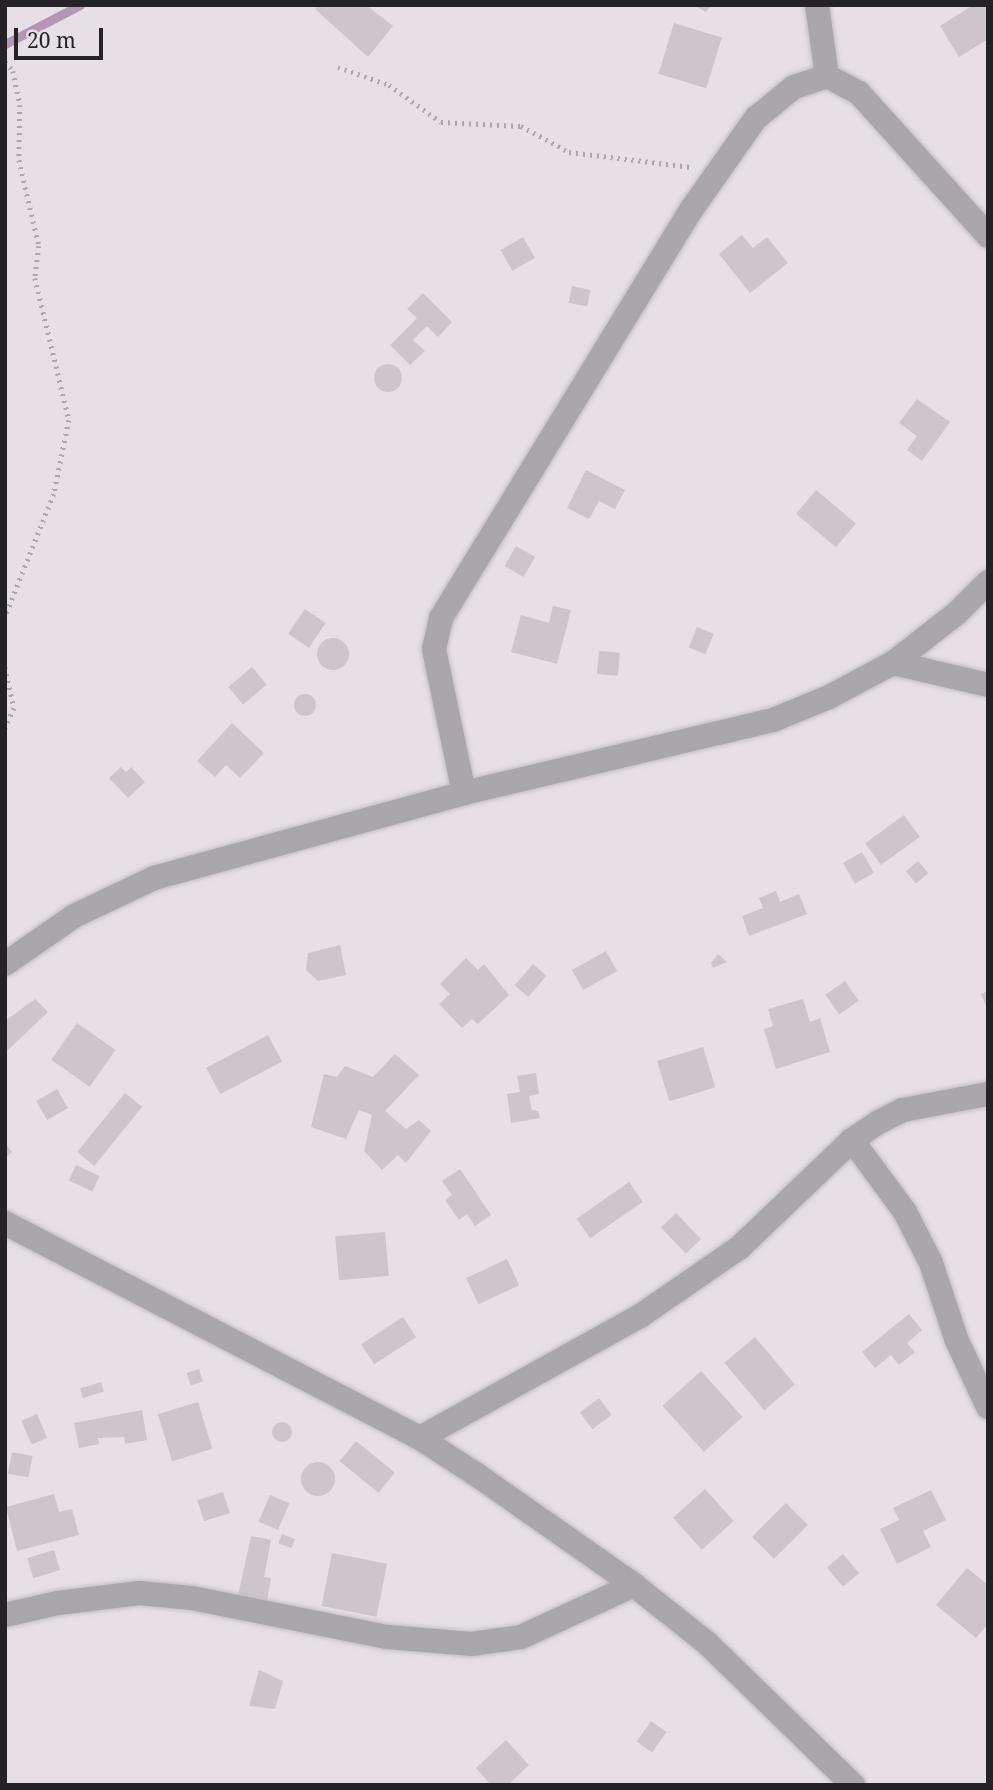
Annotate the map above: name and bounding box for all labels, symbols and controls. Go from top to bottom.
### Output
scale bar [18,14,107,58]
text: 20 m [27,26,76,54]

